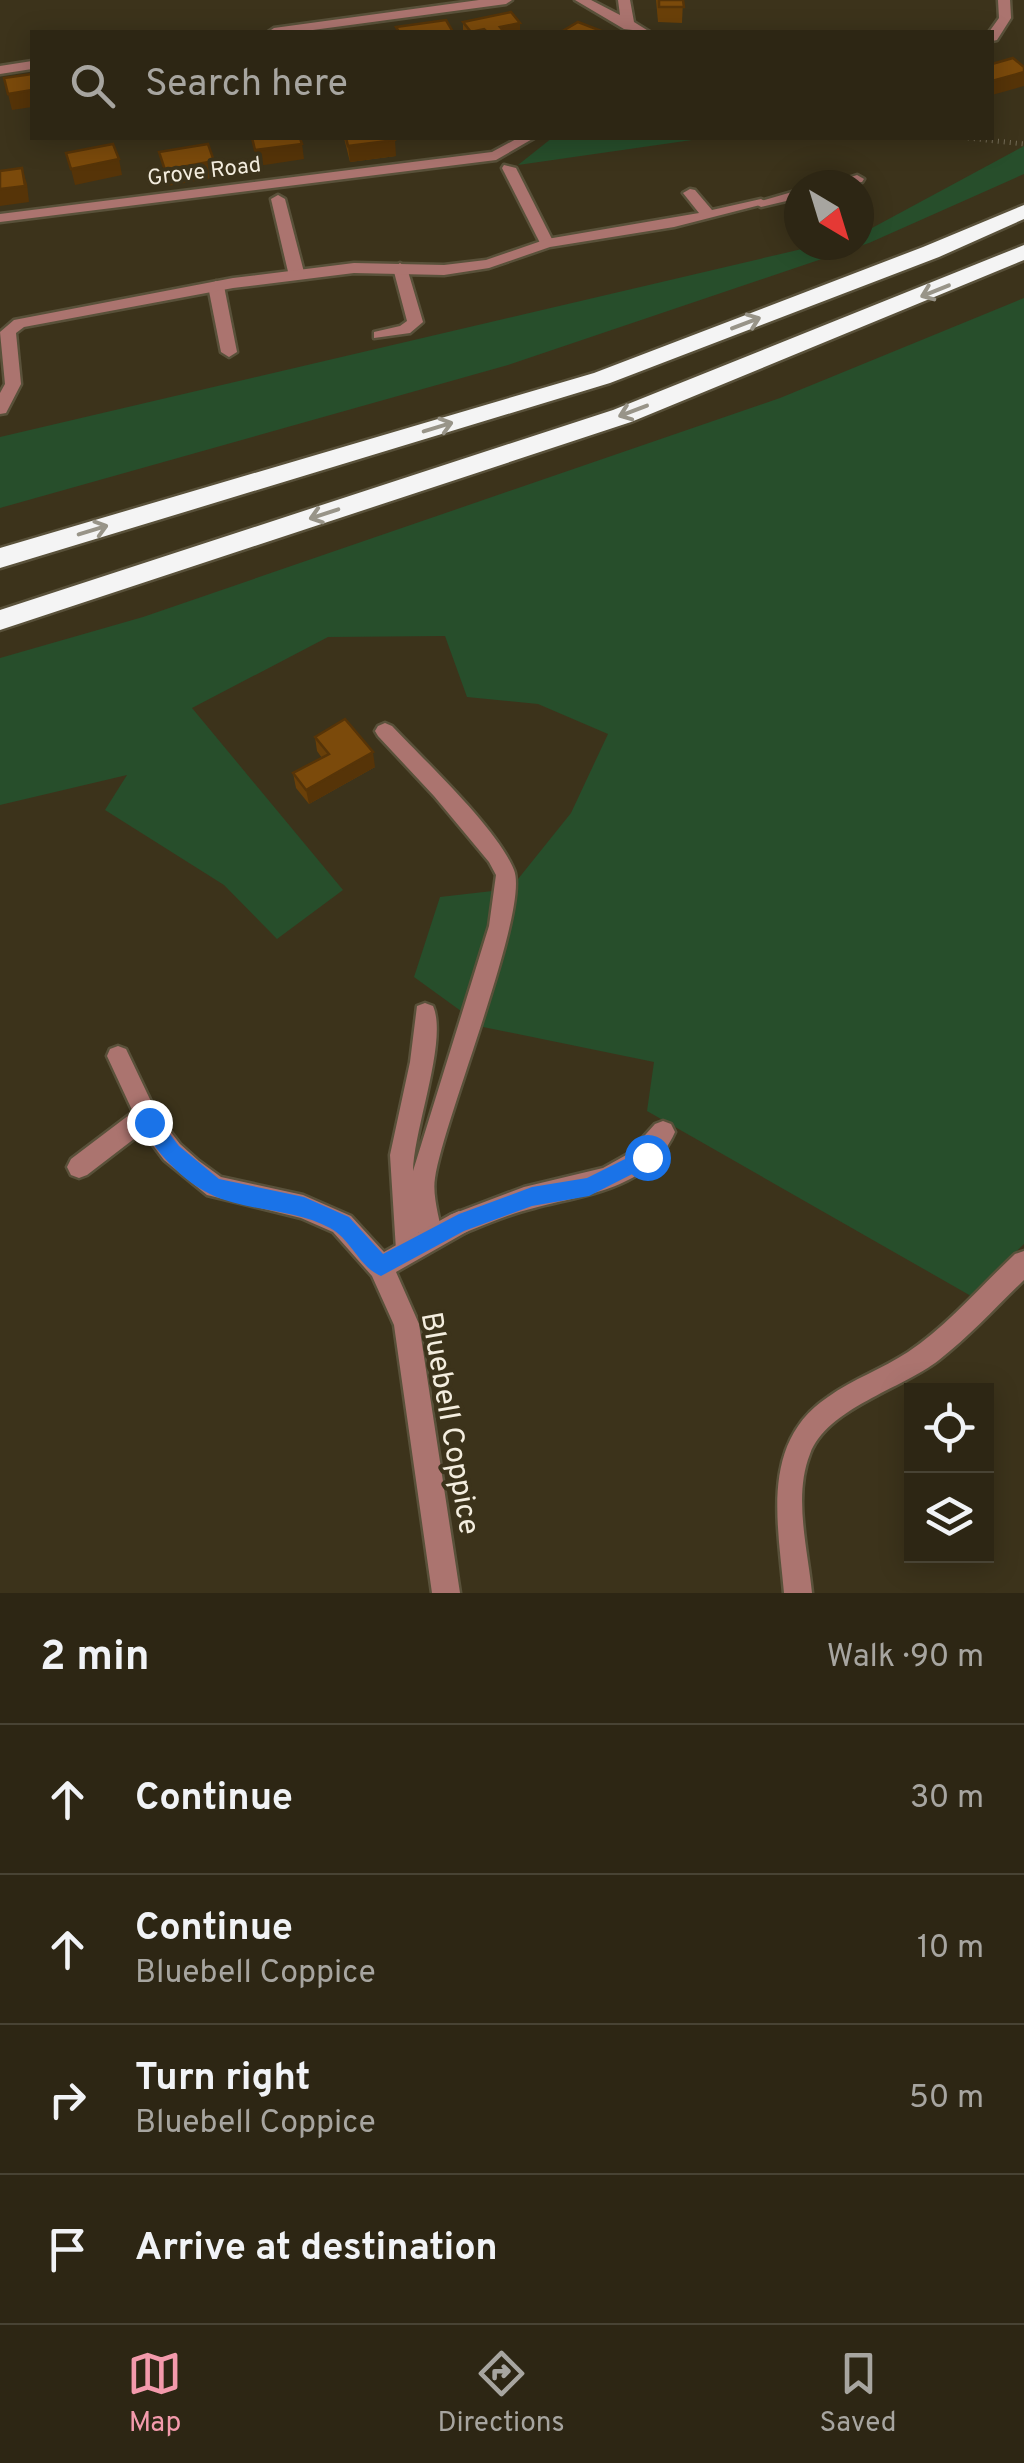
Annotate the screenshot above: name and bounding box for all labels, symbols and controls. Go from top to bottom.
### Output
search box [30,30,994,140]
icon: search [65,58,120,113]
text: Search here [145,61,348,110]
street label: Grove Road [146,152,263,193]
north arrow [784,170,874,260]
one-way arrow [920,284,950,302]
one-way arrow [730,313,761,331]
one-way arrow [618,404,648,422]
one-way arrow [422,417,454,435]
one-way arrow [309,506,341,524]
one-way arrow [77,520,109,538]
route end [127,1100,173,1146]
route start [625,1135,671,1181]
street label: Bluebell Coppice [411,1309,486,1538]
map controls [904,1383,994,1563]
button: locate [904,1383,994,1473]
button: layers [904,1473,994,1563]
text: 2 min [40,1632,150,1685]
text: Walk · 90 m [827,1638,984,1678]
icon: ahead [40,1772,95,1827]
text: Continue [135,1775,293,1824]
text: 30 m [910,1779,984,1819]
text: Continue [135,1905,293,1954]
icon: ahead [40,1922,95,1977]
text: 10 m [917,1929,984,1969]
text: Bluebell Coppice [135,1954,376,1994]
text: Turn right [135,2055,310,2104]
icon: right [40,2072,95,2127]
text: 50 m [909,2079,984,2119]
text: Bluebell Coppice [135,2104,376,2144]
icon: arrive [40,2222,95,2277]
text: Arrive at destination [135,2225,498,2274]
tab: Map [127,2346,182,2442]
tab: Directions [437,2346,565,2442]
tab: Saved [820,2346,897,2442]

